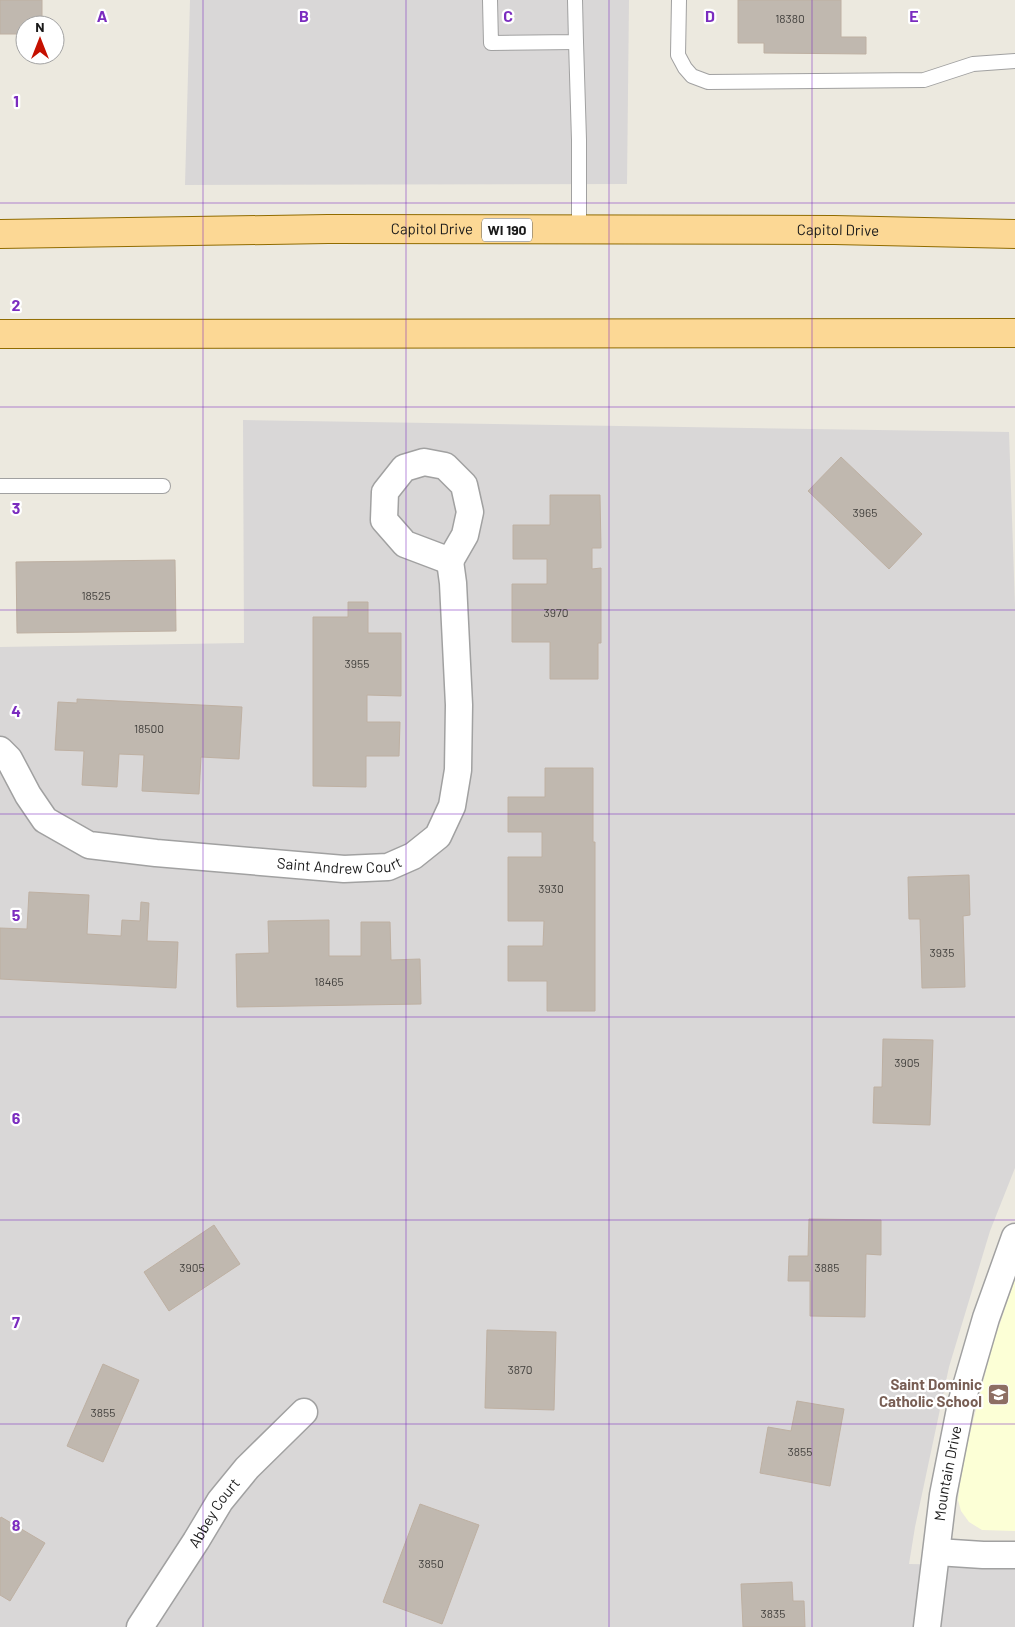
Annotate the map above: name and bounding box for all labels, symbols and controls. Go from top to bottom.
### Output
text: A [97,6,108,25]
text: B [299,6,309,25]
text: C [503,6,513,25]
text: D [705,6,715,25]
text: E [909,6,919,25]
house number: 18380 [775,11,805,25]
north arrow [15,15,65,65]
text: N [35,18,45,35]
text: 1 [13,91,19,110]
road number: WI 190 [482,218,532,242]
street label: Capitol Drive [391,219,473,237]
street label: Capitol Drive [797,220,879,239]
text: 2 [12,295,21,314]
text: 3 [12,498,20,517]
house number: 3965 [853,505,877,519]
house number: 18525 [81,588,111,602]
house number: 3970 [544,605,568,619]
house number: 3955 [345,656,369,670]
text: 4 [11,701,21,720]
house number: 18500 [134,721,164,735]
street label: Saint Andrew Court [276,852,404,877]
house number: 3930 [538,881,564,895]
text: 5 [12,905,21,924]
house number: 3935 [930,945,954,959]
house number: 18465 [314,974,344,988]
house number: 3905 [894,1055,920,1069]
text: 6 [12,1108,21,1127]
house number: 3905 [179,1260,205,1274]
house number: 3885 [815,1260,839,1274]
text: 7 [12,1312,20,1331]
house number: 3870 [508,1362,532,1376]
place label: Saint Dominic Catholic School [879,1375,982,1410]
school or university icon: Saint Dominic Catholic School [986,1382,1010,1406]
house number: 3855 [91,1405,115,1419]
street label: Mountain Drive [930,1424,964,1522]
house number: 3855 [788,1444,812,1458]
street label: Abbey Court [184,1474,243,1551]
text: 8 [12,1515,21,1534]
house number: 3850 [418,1556,444,1570]
house number: 3835 [761,1606,785,1620]

